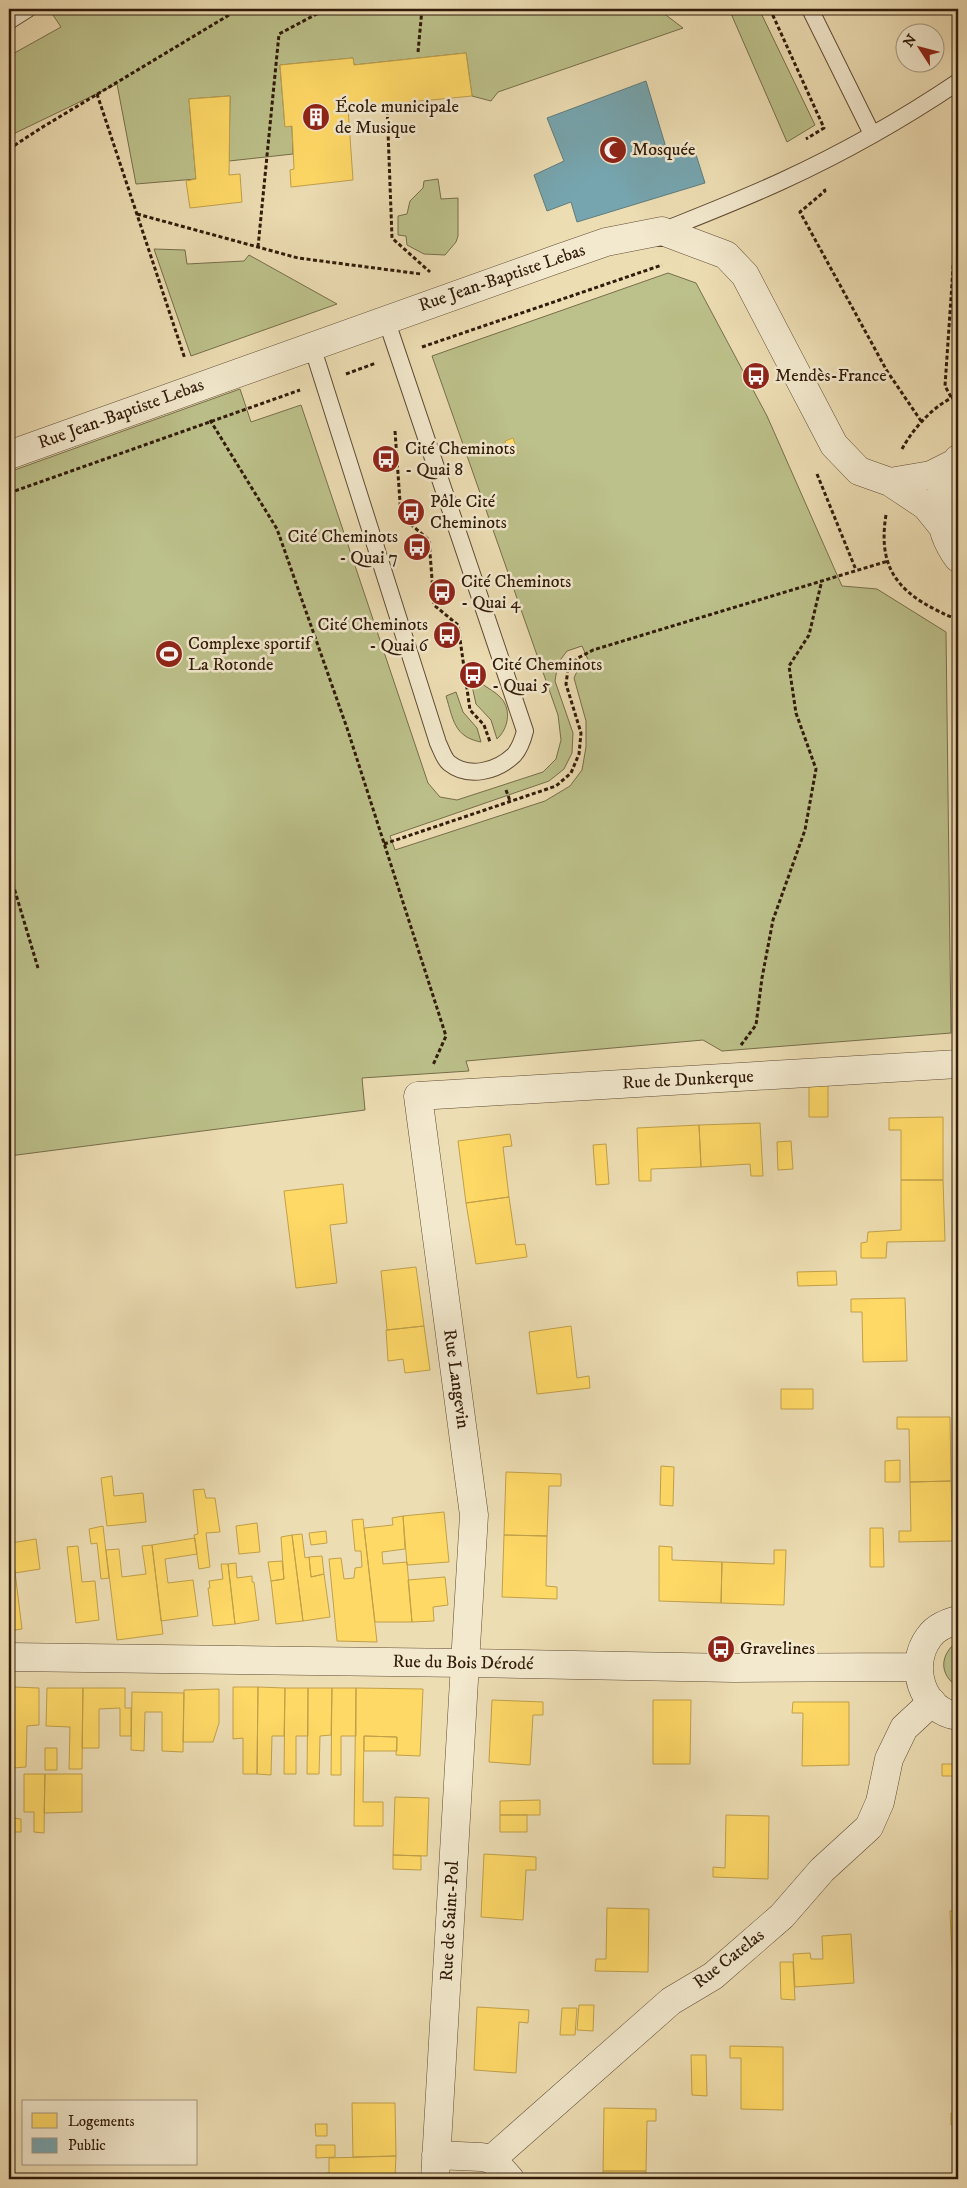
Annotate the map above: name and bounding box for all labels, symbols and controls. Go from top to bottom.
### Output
north arrow [894,22,944,72]
text: N [900,31,921,51]
place label: École municipale de Musique [335,96,459,139]
building icon: École municipale de Musique [301,102,331,132]
mosque icon: Mosquée [598,135,628,165]
place label: Mosquée [632,139,695,161]
street label: Rue Jean-Baptiste Lebas [416,239,588,317]
bus stop icon: Mendès-France [741,361,771,391]
place label: Mendès-France [775,365,887,387]
street label: Rue Jean-Baptiste Lebas [35,374,207,454]
place label: Cité Cheminots - Quai 8 [405,438,515,481]
bus stop icon: Cité Cheminots - Quai 8 [371,444,401,474]
place label: Pôle Cité Cheminots [430,491,507,534]
bus stop icon: Pôle Cité Cheminots [396,497,426,527]
place label: Cité Cheminots - Quai 7 [288,526,398,569]
bus stop icon: Cité Cheminots - Quai 7 [402,532,432,562]
place label: Cité Cheminots - Quai 4 [461,571,571,614]
bus stop icon: Cité Cheminots - Quai 4 [427,577,457,607]
place label: Cité Cheminots - Quai 6 [318,614,429,657]
bus stop icon: Cité Cheminots - Quai 6 [432,620,462,650]
place label: Complexe sportif La Rotonde [188,633,314,676]
sports icon: Complexe sportif La Rotonde [154,639,184,669]
place label: Cité Cheminots - Quai 5 [492,654,602,697]
bus stop icon: Cité Cheminots - Quai 5 [458,660,488,690]
street label: Rue de Dunkerque [622,1066,754,1094]
street label: Rue Langevin [438,1328,474,1431]
bus stop icon: Gravelines [706,1634,736,1664]
place label: Gravelines [740,1638,815,1660]
street label: Rue du Bois Dérodé [392,1651,534,1675]
street label: Rue de Saint-Pol [436,1860,464,1982]
street label: Rue Catelas [689,1925,769,1993]
legend [22,2100,198,2166]
text: Logements [68,2112,135,2131]
text: Public [68,2136,106,2155]

